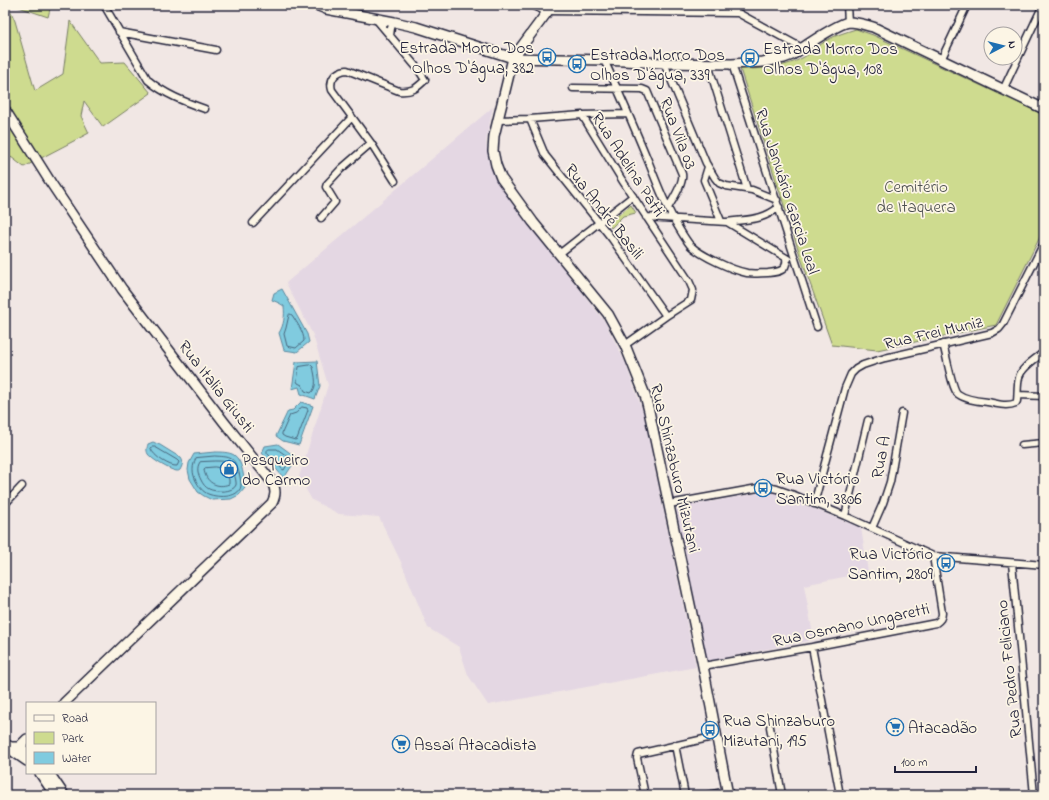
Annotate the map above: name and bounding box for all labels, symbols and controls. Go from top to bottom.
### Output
north arrow [983,26,1023,66]
place label: Estrada Morro Dos Olhos D'água, 382 [399,36,534,83]
place label: Estrada Morro Dos Olhos D'água, 108 [763,37,898,84]
text: N [1004,40,1020,50]
place label: Estrada Morro Dos Olhos D'água, 339 [590,43,725,90]
bus stop icon: Estrada Morro Dos Olhos D'água, 382 [537,47,557,67]
bus stop icon: Estrada Morro Dos Olhos D'água, 108 [740,48,760,68]
bus stop icon: Estrada Morro Dos Olhos D'água, 339 [567,54,587,74]
street label: Rua Vila 03 [652,94,703,173]
street label: Rua Januário Garcia Leal [748,105,825,278]
street label: Rua Adelina Patti [584,108,671,222]
street label: Rua André Basili [558,158,649,265]
park label: Cemitério de Itaquera [876,175,956,220]
street label: Rua Frei Muniz [881,310,986,357]
street label: Rua Italia Giusti [172,335,260,439]
street label: Rua Shinzaburo Mizutani [643,381,706,555]
street label: Rua A [865,434,898,481]
place label: Pesqueiro do Carmo [242,448,311,493]
shop icon: Pesqueiro do Carmo [219,459,239,479]
place label: Rua Victório Santim, 3806 [776,467,862,512]
bus stop icon: Rua Victório Santim, 3806 [753,478,773,498]
place label: Rua Victório Santim, 2809 [848,542,933,587]
bus stop icon: Rua Victório Santim, 2809 [936,553,956,573]
street label: Rua Osmano Ungaretti [771,597,932,656]
street label: Rua Pedro Feliciano [990,599,1029,739]
legend [26,702,156,774]
place label: Rua Shinzaburo Mizutani, 195 [723,709,835,754]
text: Road [62,710,88,728]
place label: Atacadão [908,716,977,741]
supermarket icon: Atacadão [885,717,905,737]
bus stop icon: Rua Shinzaburo Mizutani, 195 [700,720,720,740]
text: Park [62,730,84,748]
place label: Assaí Atacadista [414,733,537,758]
supermarket icon: Assaí Atacadista [391,734,411,754]
scale bar [895,748,976,774]
text: Water [62,750,91,768]
text: 100 m [901,754,928,772]

